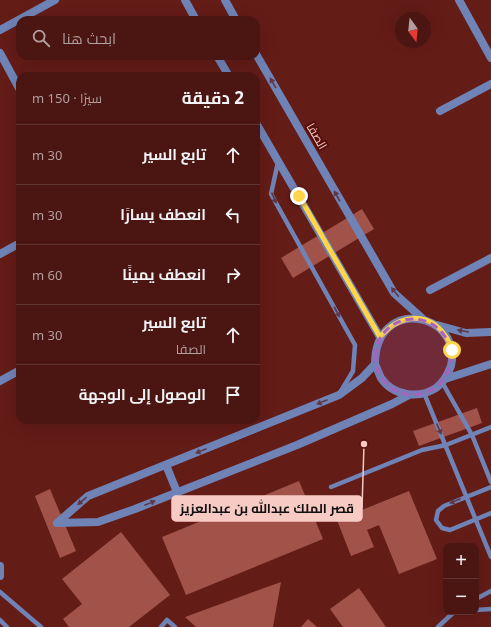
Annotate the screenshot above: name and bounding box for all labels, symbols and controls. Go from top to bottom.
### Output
north arrow [395,12,431,48]
search box [16,16,260,60]
icon: search [30,27,52,49]
text: ابحث هنا [62,28,116,48]
one-way arrow [269,77,276,89]
text: 2 دقيقة [182,86,244,109]
text: سيرًا · 150 m [32,89,102,107]
street label: الصفا [303,120,331,152]
text: تابع السير [142,144,206,164]
icon: ahead [222,144,244,166]
text: 30 m [32,146,62,164]
route end [290,187,308,205]
one-way arrow [334,190,341,202]
one-way arrow [272,193,278,205]
text: انعطف يسارًا [120,204,206,224]
icon: left [222,204,244,226]
text: 30 m [32,206,62,224]
text: انعطف يمينًا [122,264,206,284]
icon: right [222,264,244,286]
text: 60 m [32,266,62,284]
one-way arrow [390,287,399,298]
one-way arrow [334,306,340,318]
text: تابع السير [142,312,206,332]
icon: ahead [222,324,244,346]
text: 30 m [32,326,62,344]
one-way arrow [457,328,469,334]
text: الصفا [176,340,206,358]
route start [443,341,461,359]
text: الوصول إلى الوجهة [79,384,206,404]
icon: arrive [222,384,244,406]
one-way arrow [316,399,327,405]
one-way arrow [436,424,442,435]
one-way arrow [194,448,206,454]
callout: قصر الملك عبدالله بن عبدالعزيز [172,496,362,521]
one-way arrow [76,497,87,506]
text: قصر الملك عبدالله بن عبدالعزيز [179,499,354,517]
one-way arrow [448,499,460,505]
one-way arrow [145,500,156,506]
map controls [443,543,479,615]
button: + [443,543,479,579]
button: − [443,579,479,615]

